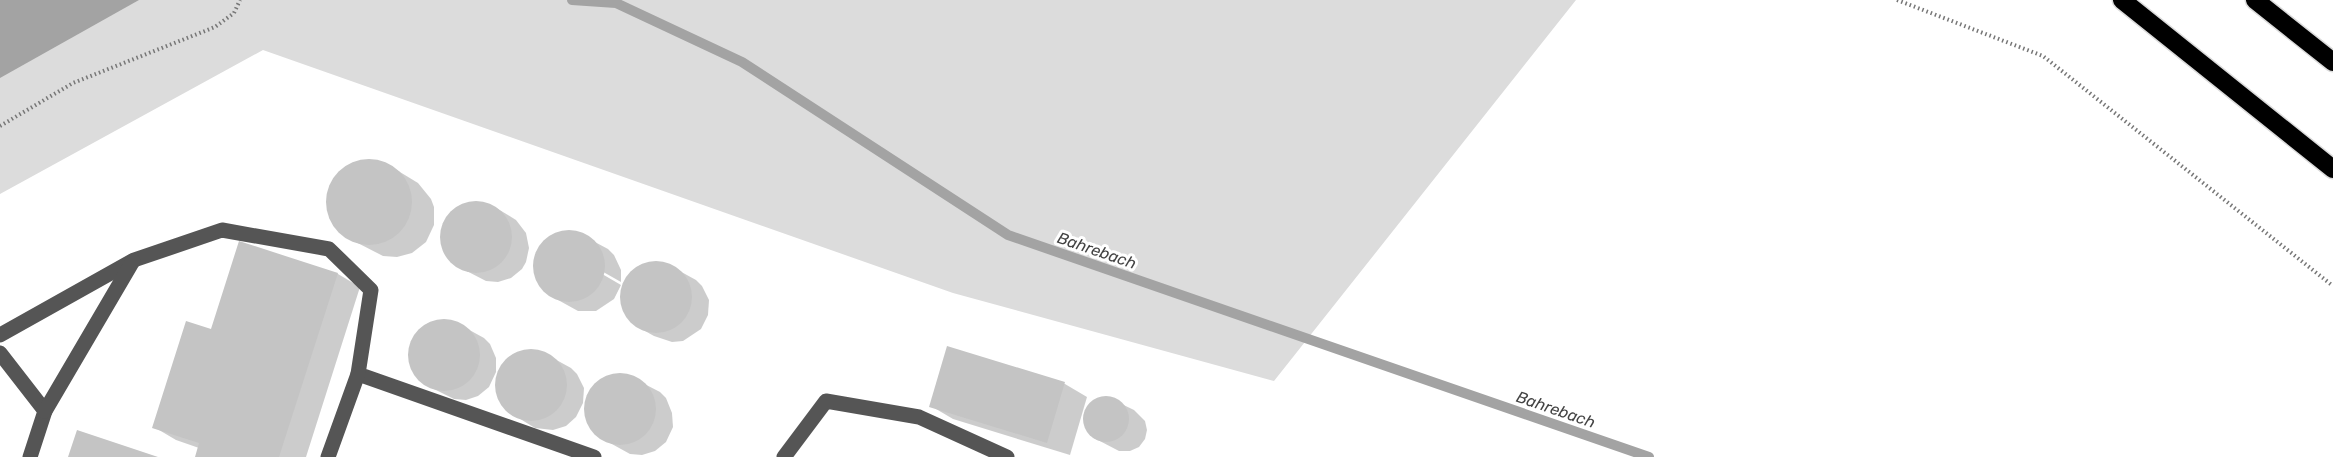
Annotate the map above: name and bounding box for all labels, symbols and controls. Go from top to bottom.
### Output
water label: Bahrebach [1055,228,1139,273]
water label: Bahrebach [1514,387,1598,432]

